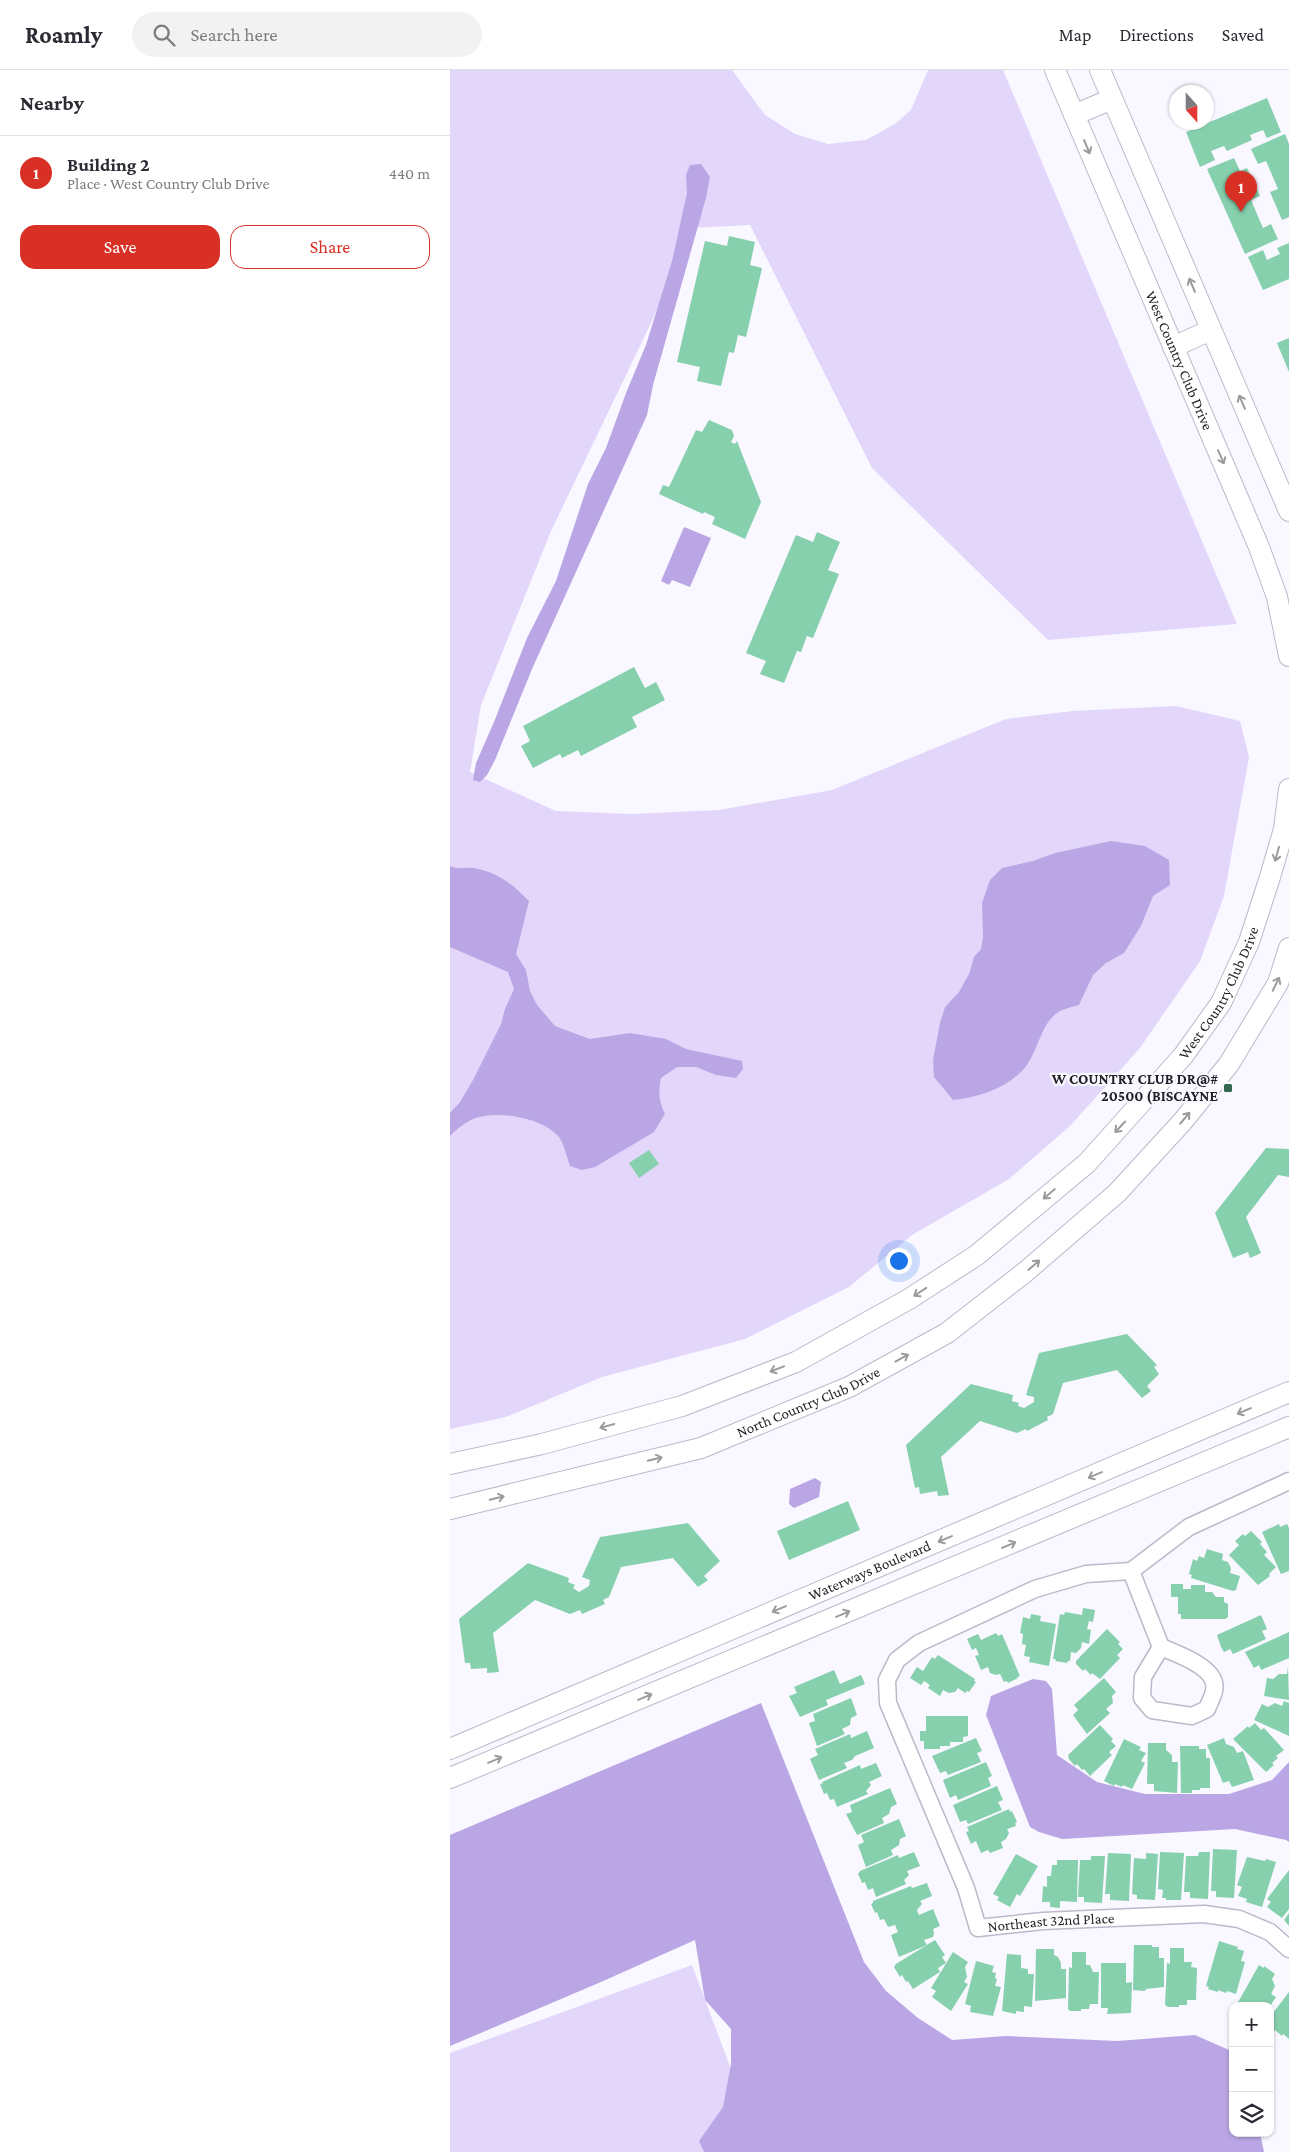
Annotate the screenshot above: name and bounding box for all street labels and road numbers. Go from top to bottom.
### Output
street label: West Country Club Drive [1142,289,1216,433]
street label: West Country Club Drive [1175,924,1262,1062]
street label: North Country Club Drive [734,1363,883,1440]
street label: Waterways Boulevard [806,1537,933,1603]
street label: Northeast 32nd Place [987,1910,1115,1935]

